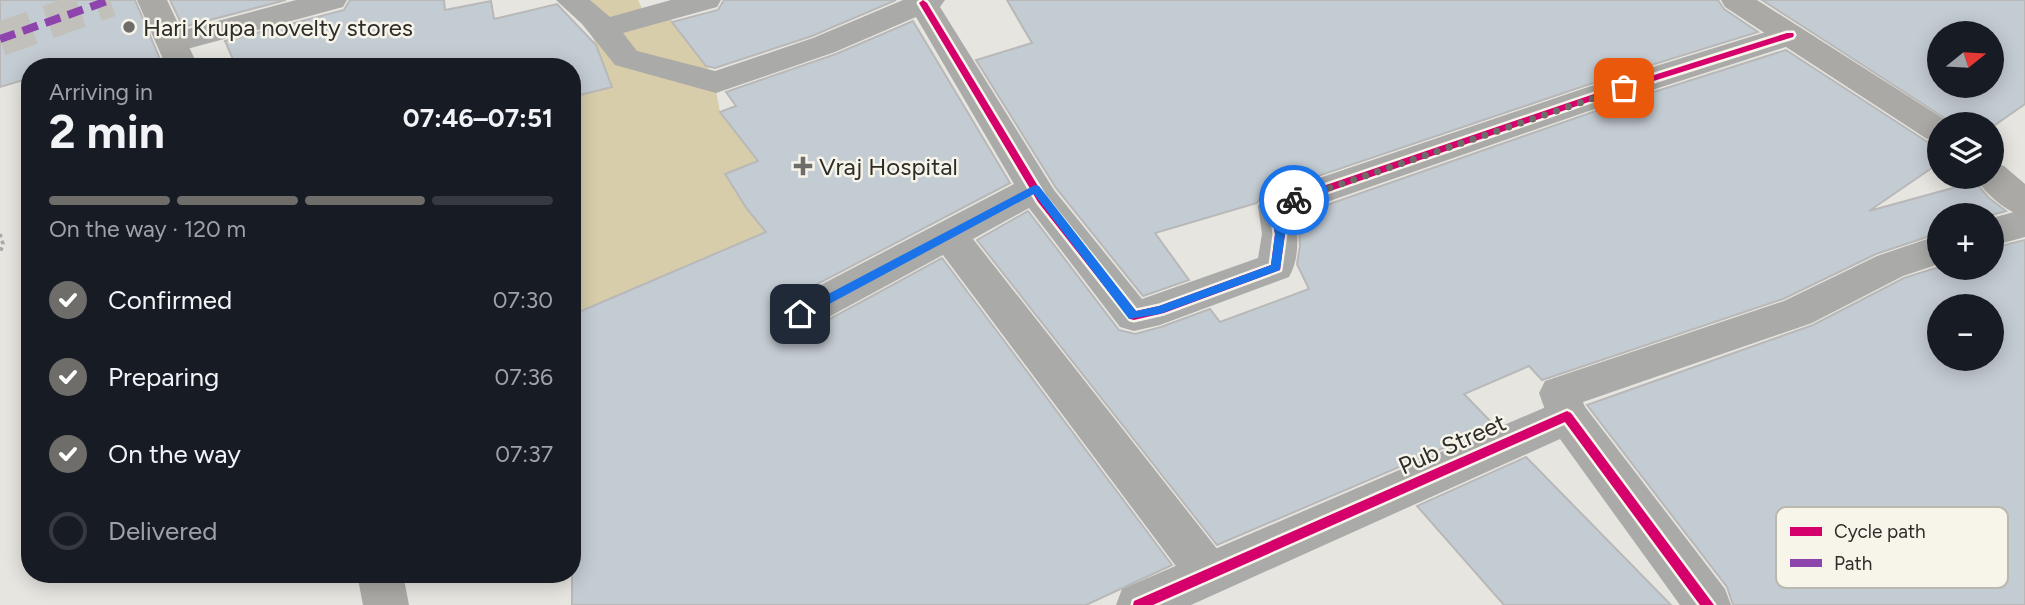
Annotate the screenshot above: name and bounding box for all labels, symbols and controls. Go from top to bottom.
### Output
place label: Hari Krupa novelty stores [143,13,413,42]
marker: Hari Krupa novelty stores [121,19,137,35]
north arrow [1927,21,2004,98]
map controls [1927,21,2004,371]
pin [1594,58,1654,118]
icon: bag [1605,69,1643,107]
text: Arriving in [49,78,153,106]
text: 07:46–07:51 [403,102,553,134]
text: 2 min [49,104,165,160]
button: layers [1927,112,2004,189]
place label: Vraj Hospital [819,152,958,181]
marker: Vraj Hospital [793,156,813,176]
courier [1259,165,1329,235]
icon: bike [1275,181,1313,219]
button: + [1927,203,2004,280]
text: On the way · 120 m [49,215,246,243]
icon: check [49,281,87,319]
text: Confirmed [108,284,232,316]
pin [770,284,830,344]
text: 07:30 [493,286,553,314]
button: − [1927,294,2004,371]
icon: home [781,295,819,333]
icon: check [49,358,87,396]
text: Preparing [108,361,219,393]
text: 07:36 [495,363,553,391]
street label: Pub Street [1394,407,1510,481]
icon: check [49,435,87,473]
text: On the way [108,438,241,470]
text: 07:37 [495,440,553,468]
legend [1776,507,2008,588]
text: Delivered [108,515,217,547]
text: Cycle path [1834,520,1926,543]
text: Path [1834,552,1872,575]

